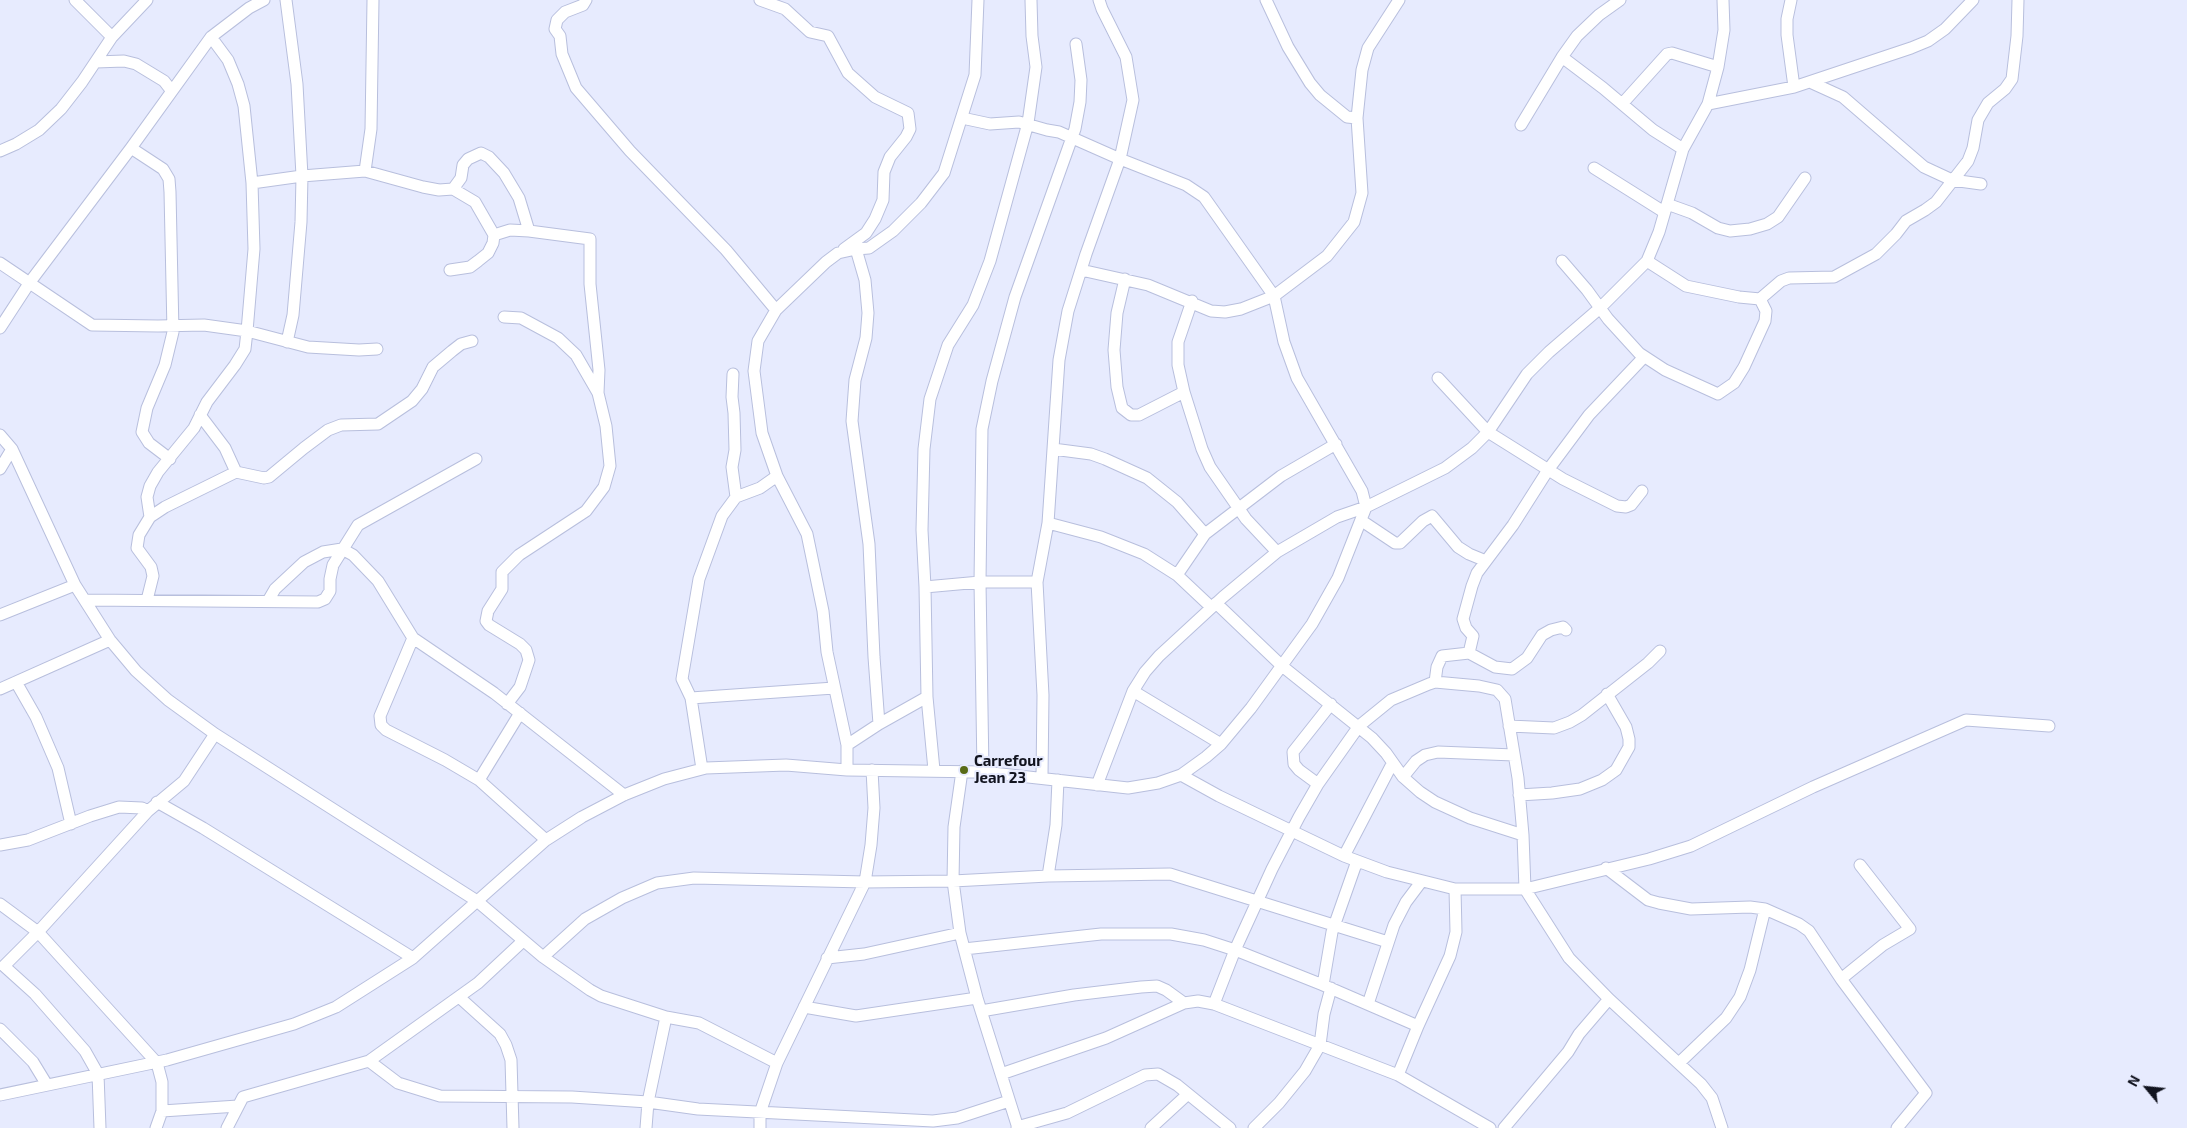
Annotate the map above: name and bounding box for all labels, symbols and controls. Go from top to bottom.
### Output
place label: Carrefour Jean 23 [974,752,1043,787]
marker: Carrefour Jean 23 [958,764,970,776]
north arrow [2122,1063,2172,1113]
text: N [2123,1072,2143,1089]

